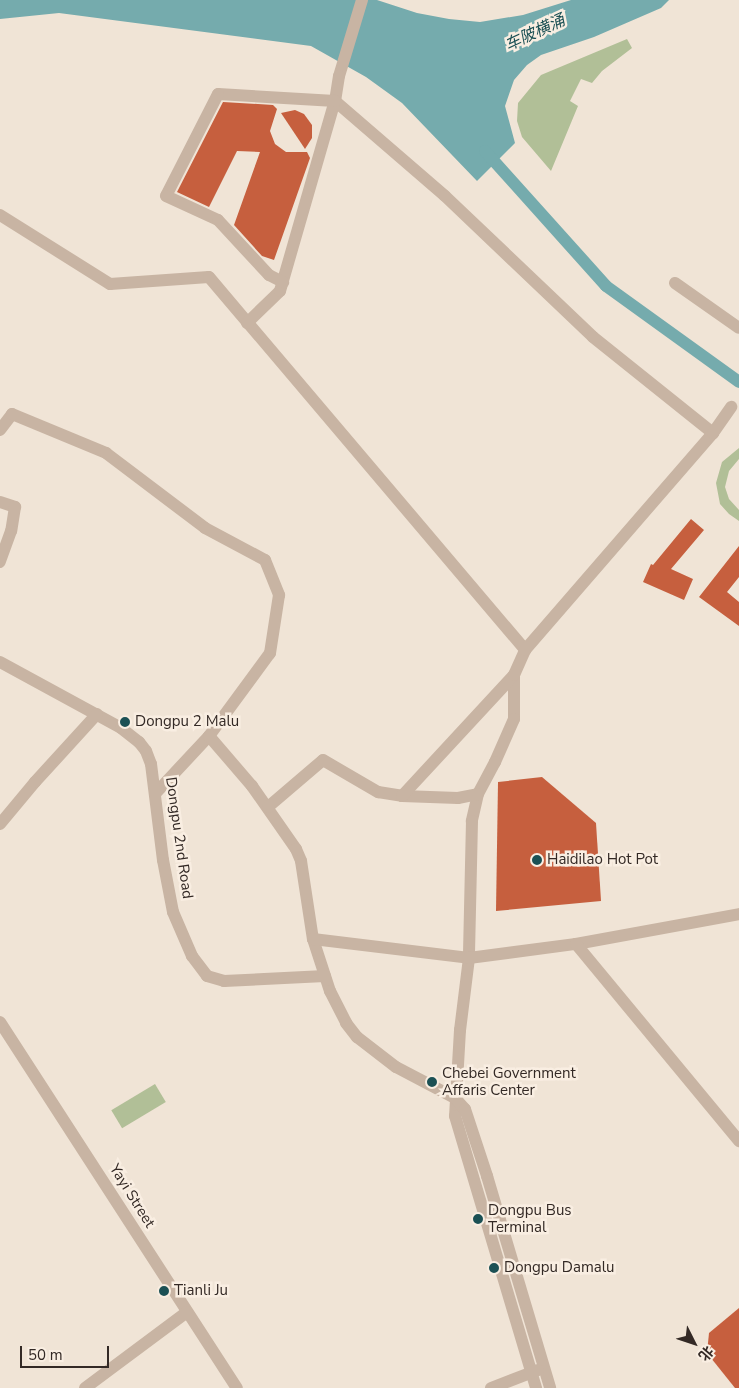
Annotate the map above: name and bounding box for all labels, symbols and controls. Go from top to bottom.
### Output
water label: 车陂横涌 [502,11,568,55]
place label: Dongpu 2 Malu [135,713,239,731]
marker: Dongpu 2 Malu [119,716,131,728]
street label: Dongpu 2nd Road [162,776,196,900]
place label: Haidilao Hot Pot [547,851,658,869]
marker: Haidilao Hot Pot [531,854,543,866]
place label: Chebei Government Affaris Center [442,1064,576,1099]
marker: Chebei Government Affaris Center [426,1076,438,1088]
street label: Yayi Street [105,1161,159,1231]
place label: Dongpu Bus Terminal [488,1201,572,1236]
marker: Dongpu Bus Terminal [472,1213,484,1225]
place label: Dongpu Damalu [504,1259,615,1277]
marker: Dongpu Damalu [488,1262,500,1274]
place label: Tianli Ju [174,1282,228,1300]
marker: Tianli Ju [158,1285,170,1297]
north arrow [669,1318,719,1368]
scale bar [22,1336,111,1368]
text: 北 [694,1342,717,1365]
text: 50 m [28,1345,63,1365]

